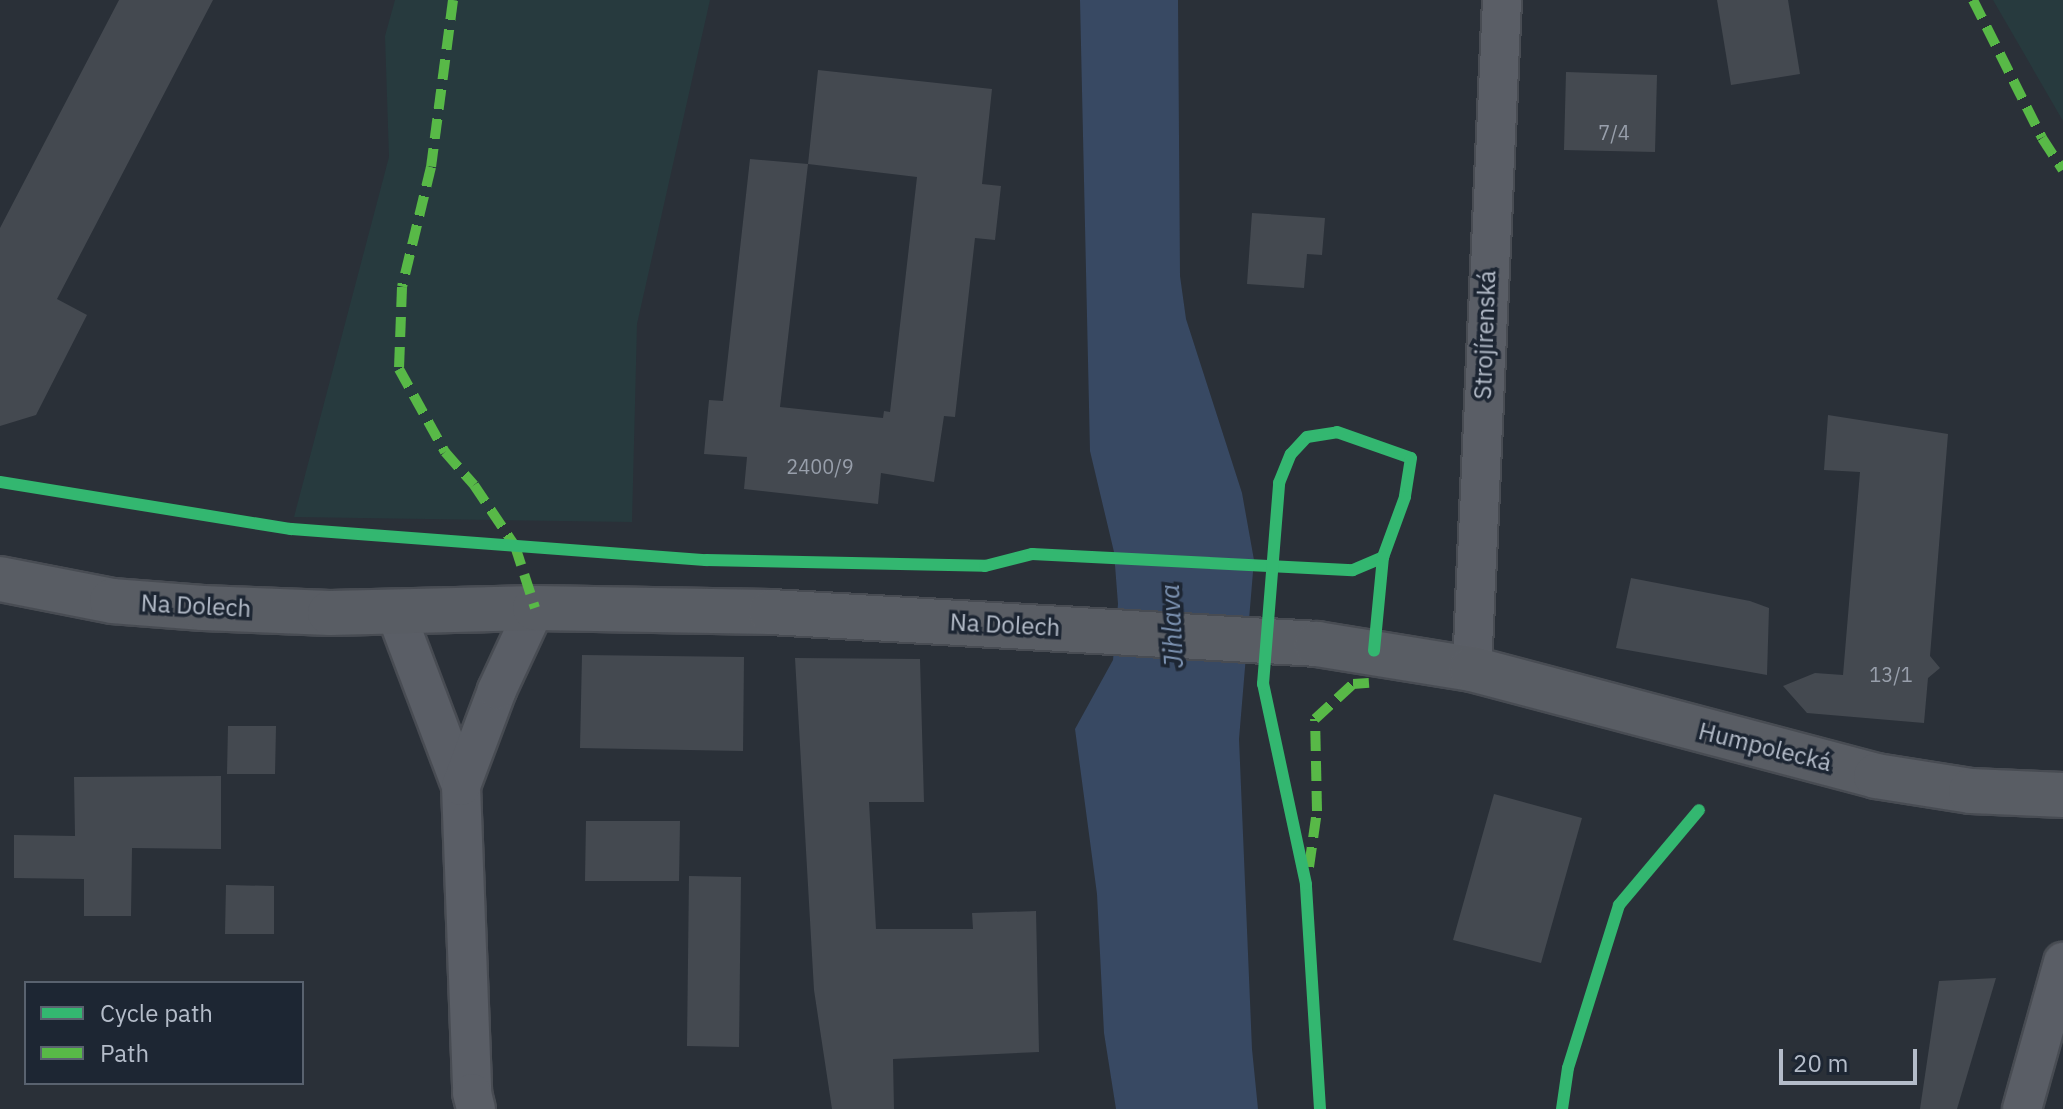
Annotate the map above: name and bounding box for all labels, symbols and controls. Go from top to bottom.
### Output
house number: 7/4 [1598,120,1630,144]
street label: Strojírenská [1468,270,1502,400]
house number: 2400/9 [786,454,854,478]
water label: Jihlava [1154,583,1190,669]
street label: Na Dolech [140,589,252,623]
street label: Na Dolech [949,608,1061,642]
house number: 13/1 [1869,662,1913,686]
street label: Humpolecká [1696,717,1834,777]
legend [24,981,304,1085]
text: Cycle path [100,997,213,1029]
scale bar [1783,1033,1921,1083]
text: Path [100,1037,149,1069]
text: 20 m [1793,1047,1848,1079]

